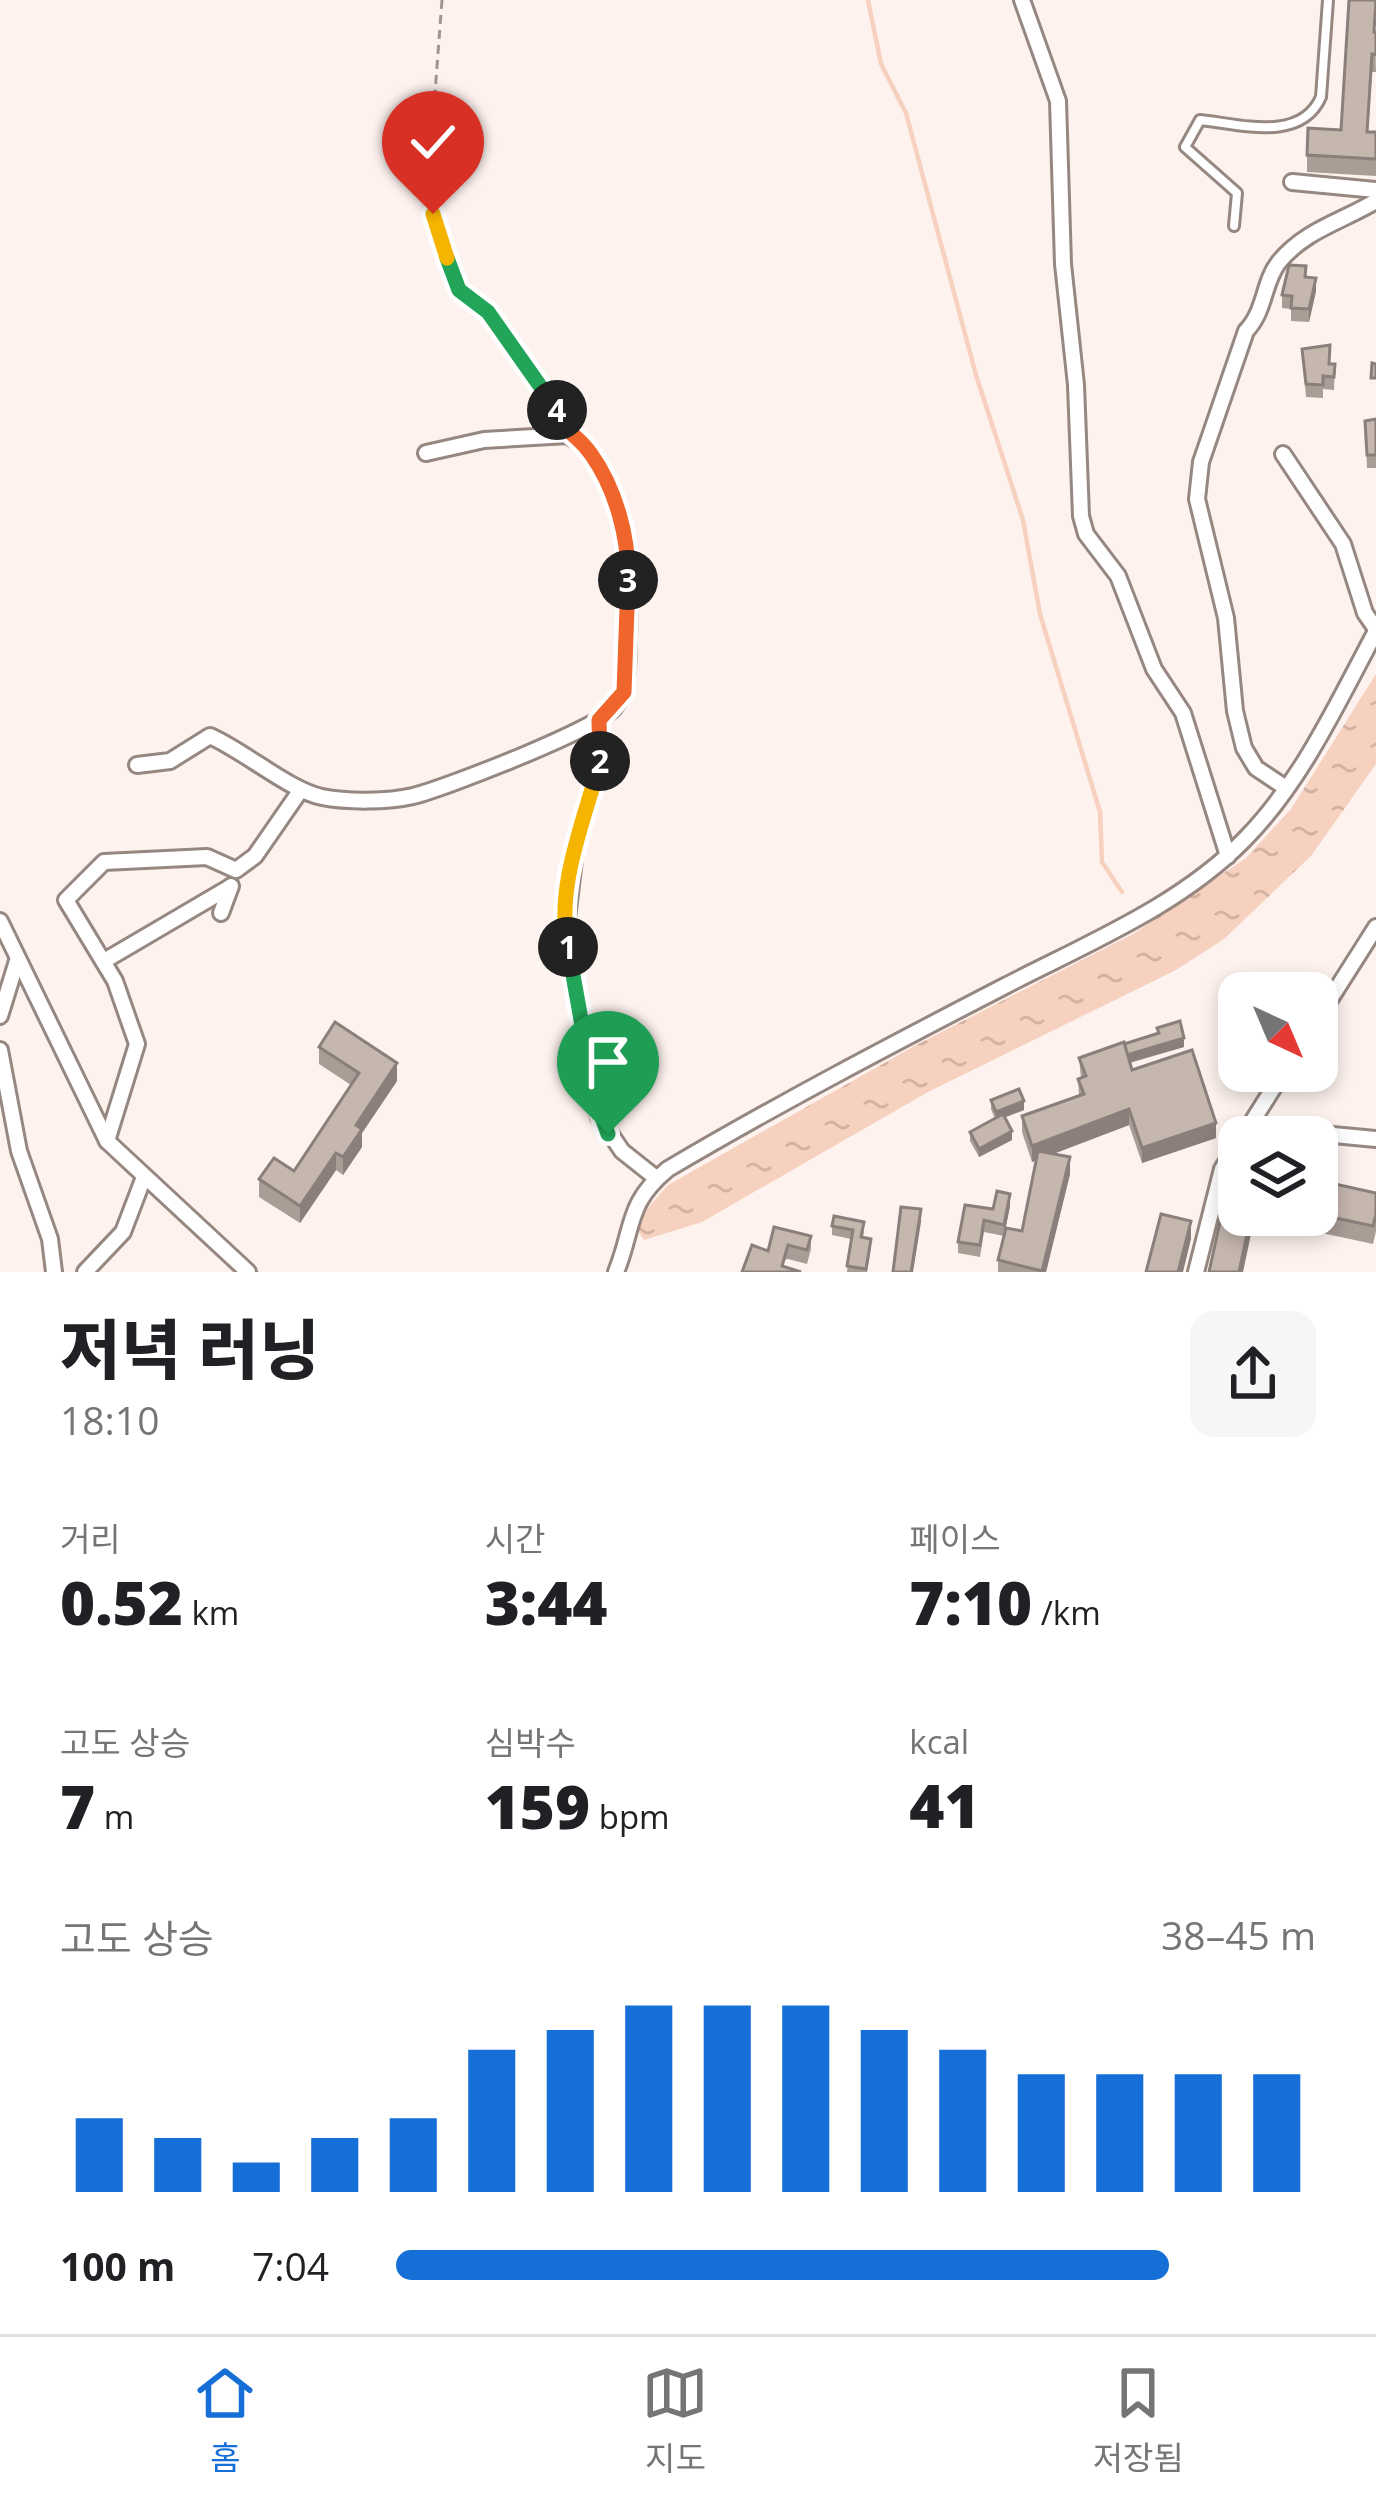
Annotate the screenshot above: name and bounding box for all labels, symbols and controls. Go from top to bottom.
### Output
pin [382,91,484,214]
icon: check [400,109,466,175]
pin: 4 [527,380,587,440]
text: 4 [548,387,566,432]
pin: 3 [598,550,658,610]
text: 3 [619,557,637,602]
pin: 2 [570,731,630,791]
text: 2 [591,738,609,783]
pin: 1 [538,917,598,977]
text: 1 [559,924,577,969]
north arrow [1218,972,1338,1092]
map controls [1218,972,1338,1236]
pin [557,1011,659,1134]
icon: arrive [575,1029,641,1095]
button: layers [1218,1116,1338,1236]
text: 저녁 러닝 [60,1303,320,1393]
button: share [1190,1311,1316,1437]
text: 18:10 [60,1393,159,1446]
text: 거리 [60,1516,121,1561]
text: 시간 [485,1516,545,1561]
text: 페이스 [909,1516,1000,1561]
text: 0.52 [60,1561,183,1643]
text: 3:44 [485,1561,607,1643]
text: 7:10 [909,1561,1032,1643]
text: km [183,1590,239,1635]
text: /km [1032,1590,1101,1635]
text: kcal [909,1719,969,1764]
text: 고도 상승 [60,1720,190,1765]
text: 심박수 [485,1720,576,1765]
text: 41 [909,1764,980,1846]
text: 7 [60,1765,95,1847]
text: 159 [485,1765,590,1847]
text: m [95,1794,134,1839]
text: bpm [590,1794,670,1839]
text: 38–45 m [1161,1908,1316,1961]
text: 고도 상승 [60,1911,214,1964]
text: 100 m [60,2239,175,2292]
text: 7:04 [252,2239,329,2292]
tab: 홈 [192,2360,258,2480]
tab: 지도 [642,2360,708,2480]
tab: 저장됨 [1093,2360,1184,2480]

